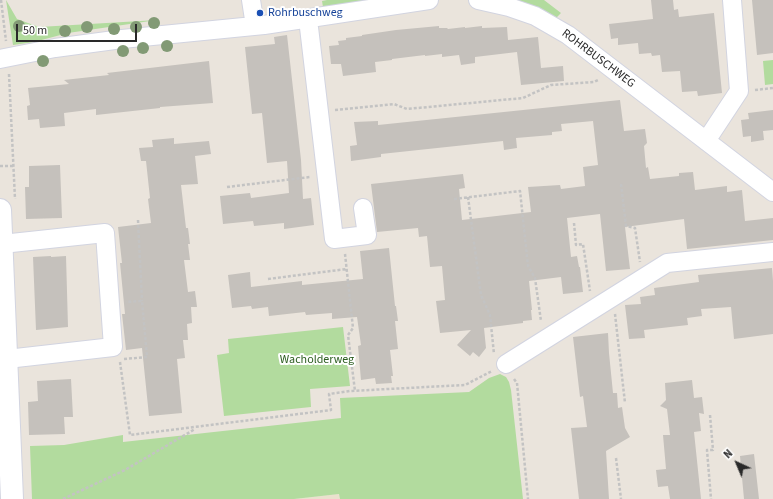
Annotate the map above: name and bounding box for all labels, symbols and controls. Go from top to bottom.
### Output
place label: Rohrbuschweg [268,6,343,20]
marker: Rohrbuschweg [255,8,265,18]
scale bar [18,16,139,42]
text: 50 m [23,22,47,39]
street label: ROHRBUSCHWEG [558,27,638,91]
park label: Wacholderweg [280,353,354,367]
north arrow [717,443,757,483]
text: N [720,446,736,462]

